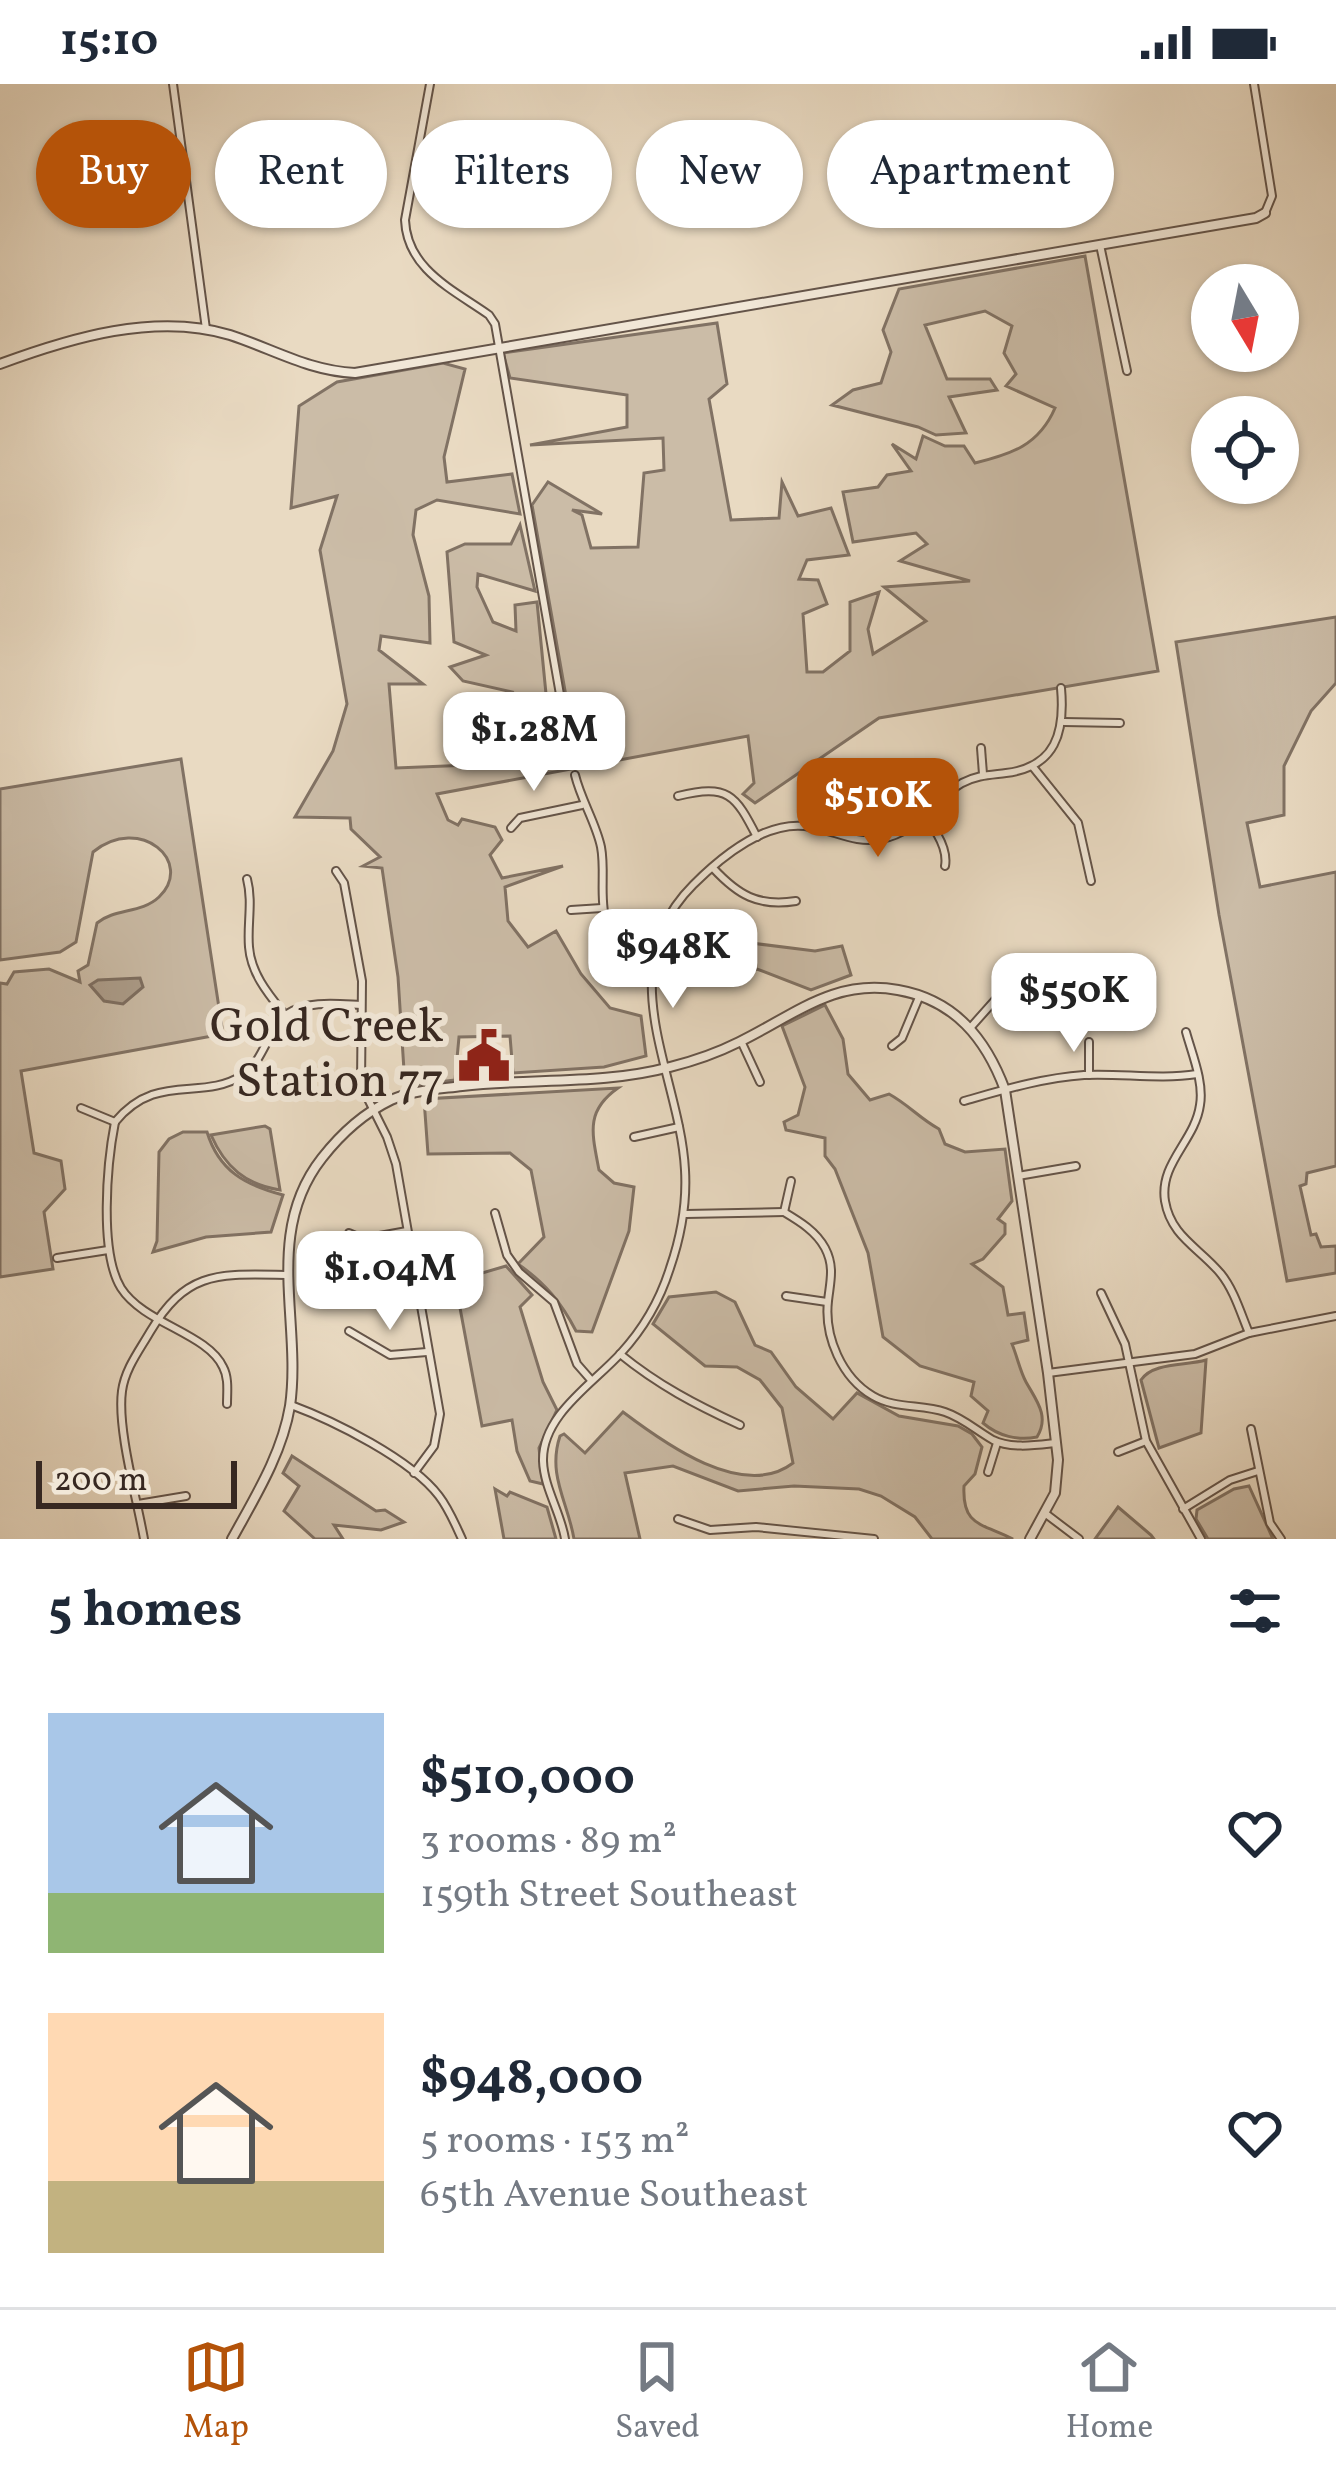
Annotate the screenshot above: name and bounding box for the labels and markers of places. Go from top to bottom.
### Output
pin: $1.28M [436,692,632,794]
pin: $510K [794,758,962,860]
pin: $948K [589,909,757,1011]
pin: $550K [990,953,1158,1055]
place label: Gold Creek Station 77 [210,995,444,1117]
public building icon: Gold Creek Station 77 [455,1027,513,1085]
pin: $1.04M [292,1231,488,1333]

